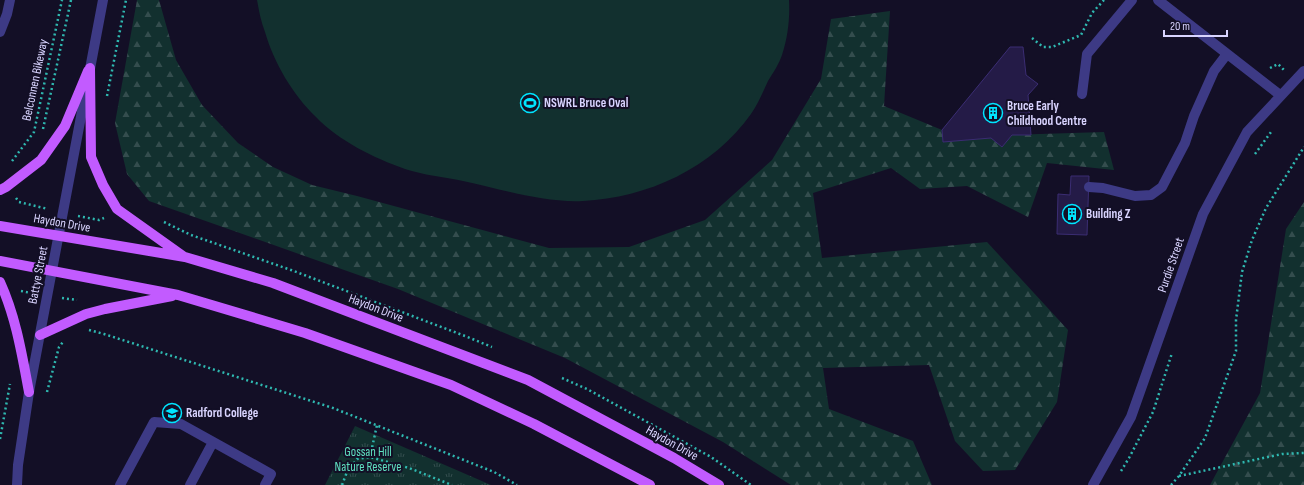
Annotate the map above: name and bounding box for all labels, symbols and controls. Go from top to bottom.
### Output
scale bar [1164,12,1227,38]
text: 20 m [1170,19,1190,34]
street label: Belconnen Bikeway [19,38,51,122]
sports icon: NSWRL Bruce Oval [519,92,541,114]
place label: NSWRL Bruce Oval [544,95,629,111]
place label: Bruce Early Childhood Centre [1007,98,1087,129]
building icon: Bruce Early Childhood Centre [982,102,1004,124]
building icon: Building Z [1061,203,1083,225]
place label: Building Z [1086,206,1131,222]
street label: Haydon Drive [32,210,92,236]
street label: Purdie Street [1154,235,1188,295]
street label: Battye Street [25,245,51,305]
street label: Haydon Drive [346,290,406,326]
school or university icon: Radford College [161,402,183,424]
place label: Radford College [186,405,259,421]
street label: Haydon Drive [643,422,701,464]
park label: Gossan Hill Nature Reserve [335,444,401,475]

